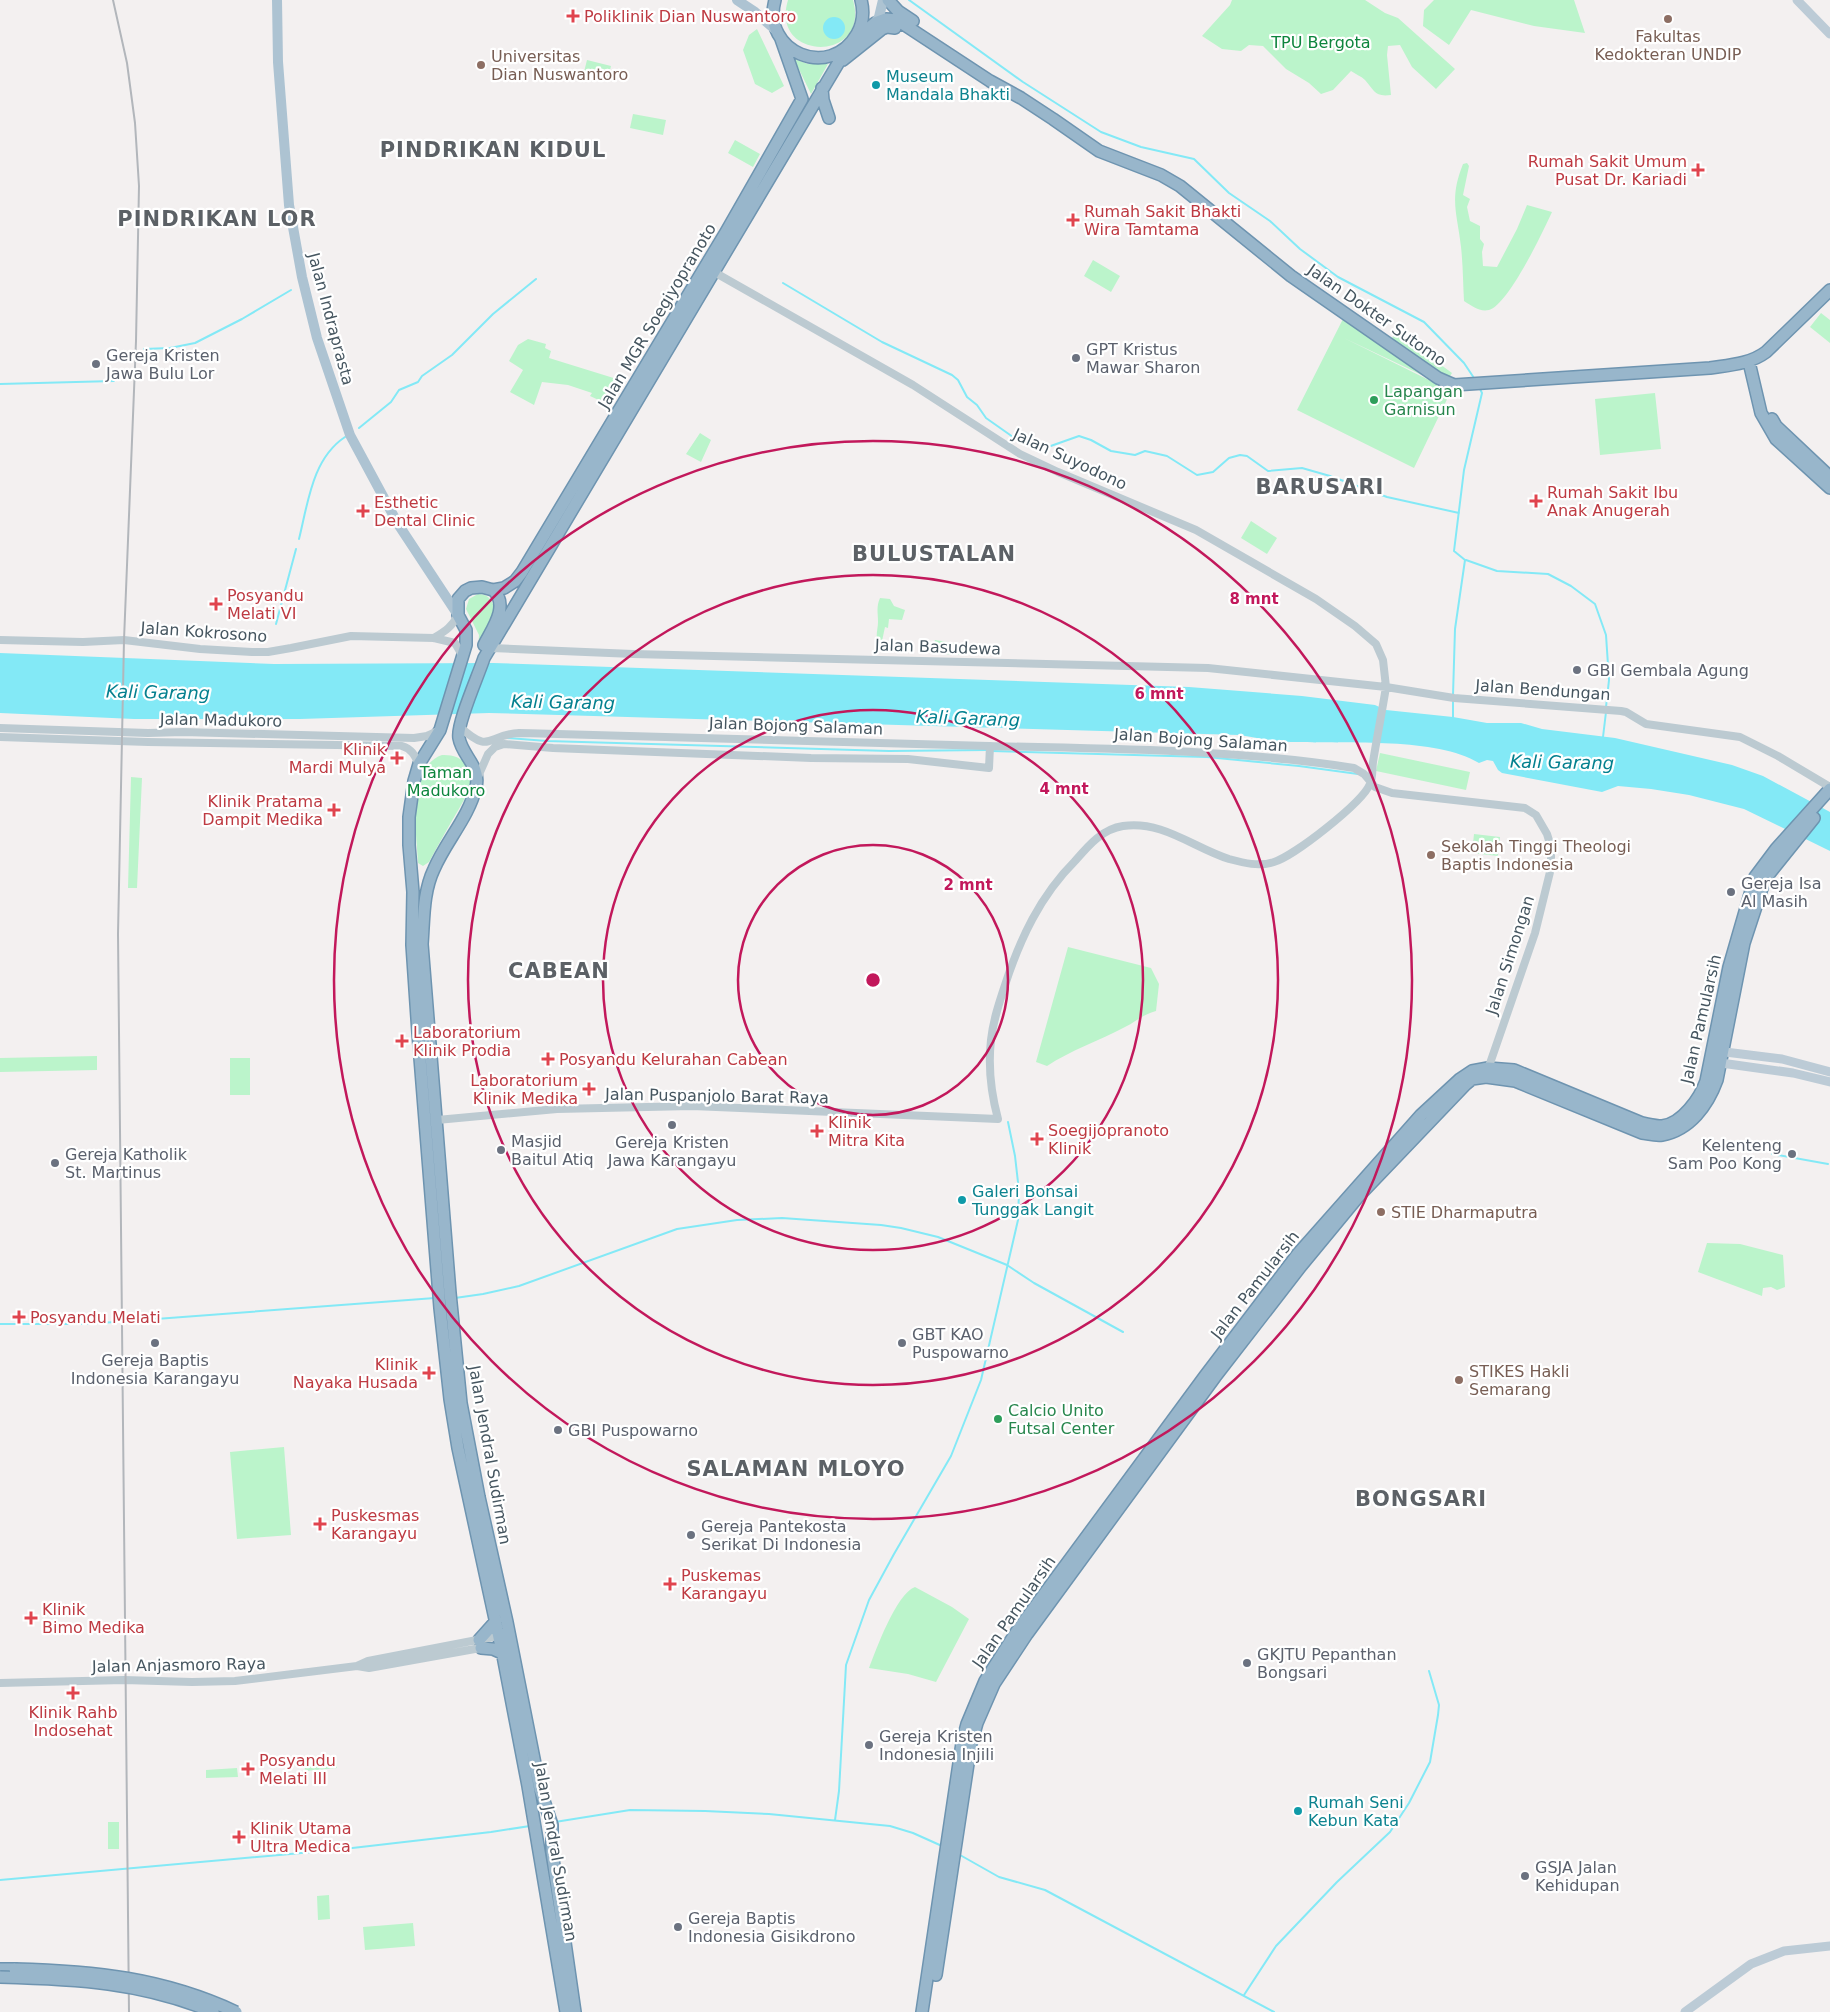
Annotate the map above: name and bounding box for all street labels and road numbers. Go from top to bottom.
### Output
street label: Jalan MGR Soegiyopranoto [594,220,720,413]
street label: Jalan Indraprasta [304,250,358,387]
street label: Jalan Dokter Sutomo [1303,259,1450,370]
street label: Jalan Suyodono [1009,424,1130,494]
street label: Jalan Kokrosono [139,618,268,646]
street label: Jalan Basudewa [874,635,1001,659]
street label: Jalan Bendungan [1474,676,1611,704]
street label: Jalan Madukoro [159,709,282,731]
street label: Jalan Bojong Salaman [708,713,883,739]
street label: Jalan Bojong Salaman [1112,724,1289,756]
street label: Jalan Simongan [1481,893,1538,1018]
street label: Jalan Pamularsih [1677,952,1725,1087]
street label: Jalan Puspanjolo Barat Raya [604,1085,829,1107]
street label: Jalan Pamularsih [1206,1227,1303,1344]
street label: Jalan Jendral Sudirman [465,1363,515,1546]
street label: Jalan Pamularsih [968,1552,1060,1672]
street label: Jalan Anjasmoro Raya [91,1654,266,1676]
street label: Jalan Jendral Sudirman [531,1760,581,1943]

